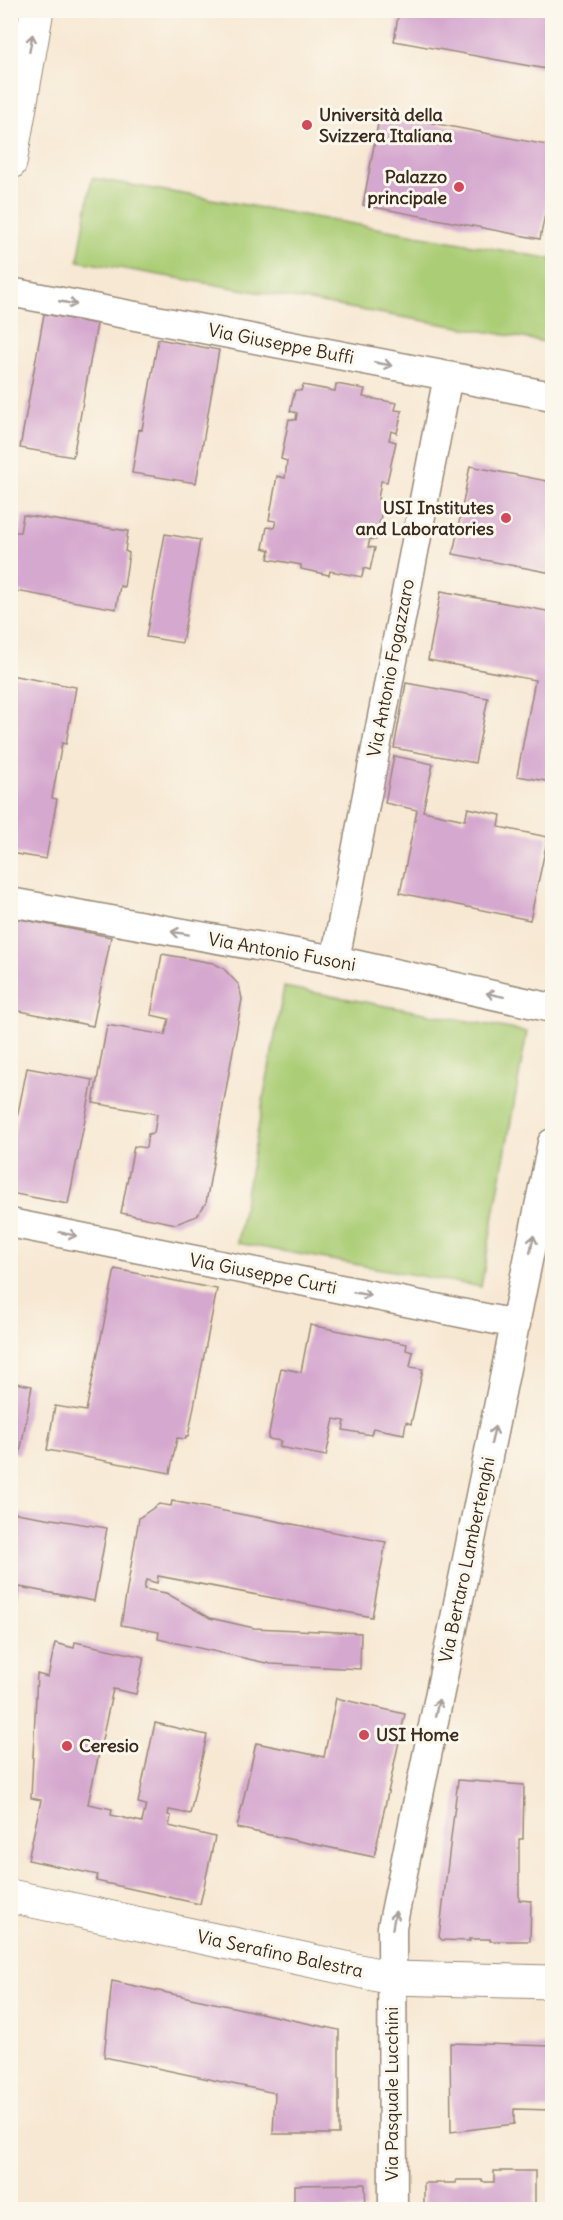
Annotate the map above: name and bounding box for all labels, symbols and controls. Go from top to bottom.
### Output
one-way arrow [26,34,37,53]
place label: Università della Svizzera Italiana [319,103,453,147]
marker: Università della Svizzera Italiana [300,118,314,132]
place label: Palazzo principale [367,165,447,209]
marker: Palazzo principale [452,180,466,194]
one-way arrow [58,298,77,309]
street label: Via Giuseppe Buffi [206,318,356,369]
one-way arrow [373,359,392,370]
place label: USI Institutes and Laboratories [356,496,494,540]
marker: USI Institutes and Laboratories [499,511,513,525]
street label: Via Antonio Fogazzaro [362,577,419,759]
street label: Via Antonio Fusoni [206,927,358,976]
one-way arrow [171,928,191,939]
one-way arrow [486,989,506,1000]
one-way arrow [58,1229,77,1241]
one-way arrow [527,1234,538,1254]
street label: Via Giuseppe Curti [188,1248,339,1299]
one-way arrow [351,1289,371,1300]
one-way arrow [488,1426,499,1445]
street label: Via Bertaro Lambertenghi [433,1455,500,1665]
one-way arrow [432,1699,443,1718]
place label: USI Home [376,1723,459,1746]
marker: USI Home [357,1728,371,1742]
place label: Ceresio [79,1734,139,1757]
marker: Ceresio [60,1739,74,1753]
one-way arrow [389,1911,400,1930]
street label: Via Serafino Balestra [195,1925,365,1982]
street label: Via Pasquale Lucchini [380,2007,403,2181]

